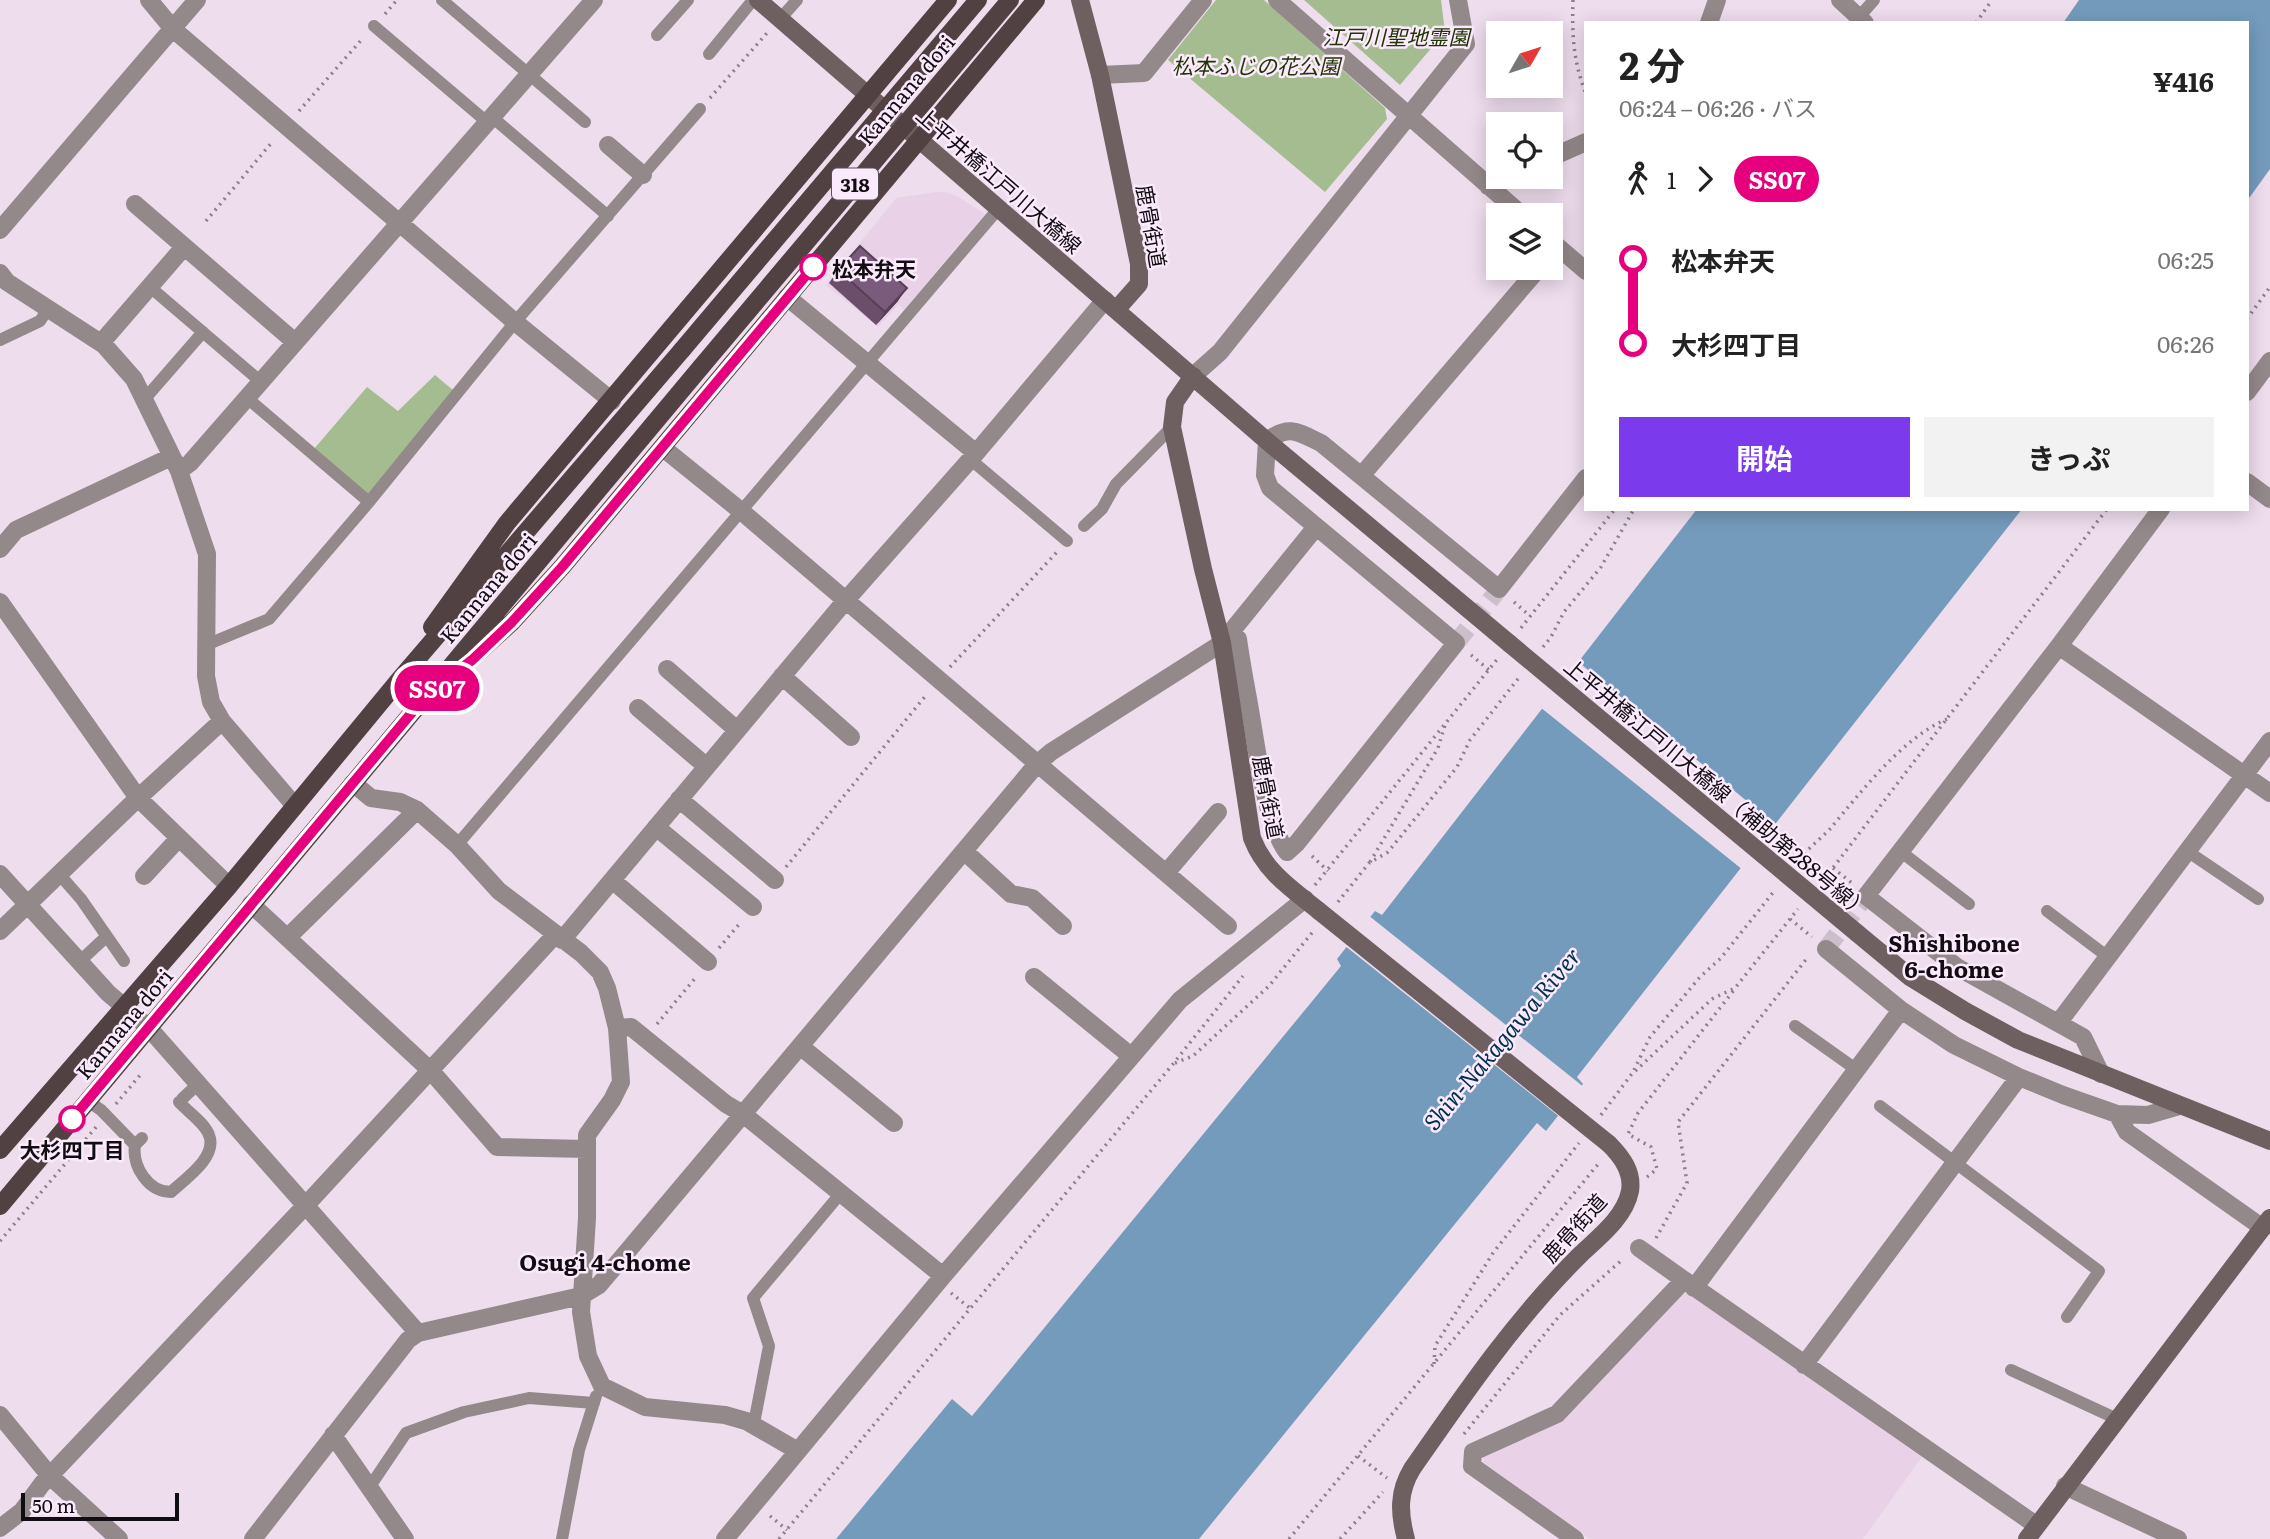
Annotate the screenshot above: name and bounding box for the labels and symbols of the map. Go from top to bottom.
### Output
park label: 江戸川聖地霊園 [1323,20,1472,51]
north arrow [1486,21,1563,98]
street label: Kannana dori [849,27,961,151]
park label: 松本ふじの花公園 [1172,49,1343,80]
street label: 上平井橋江戸川大橋線 [911,98,1089,260]
road number: 318 [832,168,878,200]
street label: 鹿骨街道 [1130,182,1176,270]
place label: 松本弁天 [832,252,916,283]
marker: 松本弁天 [800,254,826,280]
street label: Kannana dori [431,525,543,649]
street label: 上平井橋江戸川大橋線（補助第288号線） [1558,650,1878,924]
line badge: SS07 [388,665,486,711]
street label: 鹿骨街道 [1247,753,1293,841]
district label: Shishibone 6-chome [1888,925,2020,985]
water label: Shin-Nakagawa River [1414,939,1588,1137]
street label: Kannana dori [67,961,179,1085]
marker: 大杉四丁目 [59,1106,85,1132]
place label: 大杉四丁目 [20,1133,125,1164]
street label: 鹿骨街道 [1533,1185,1613,1269]
district label: Osugi 4-chome [519,1244,691,1278]
scale bar [21,1490,178,1522]

